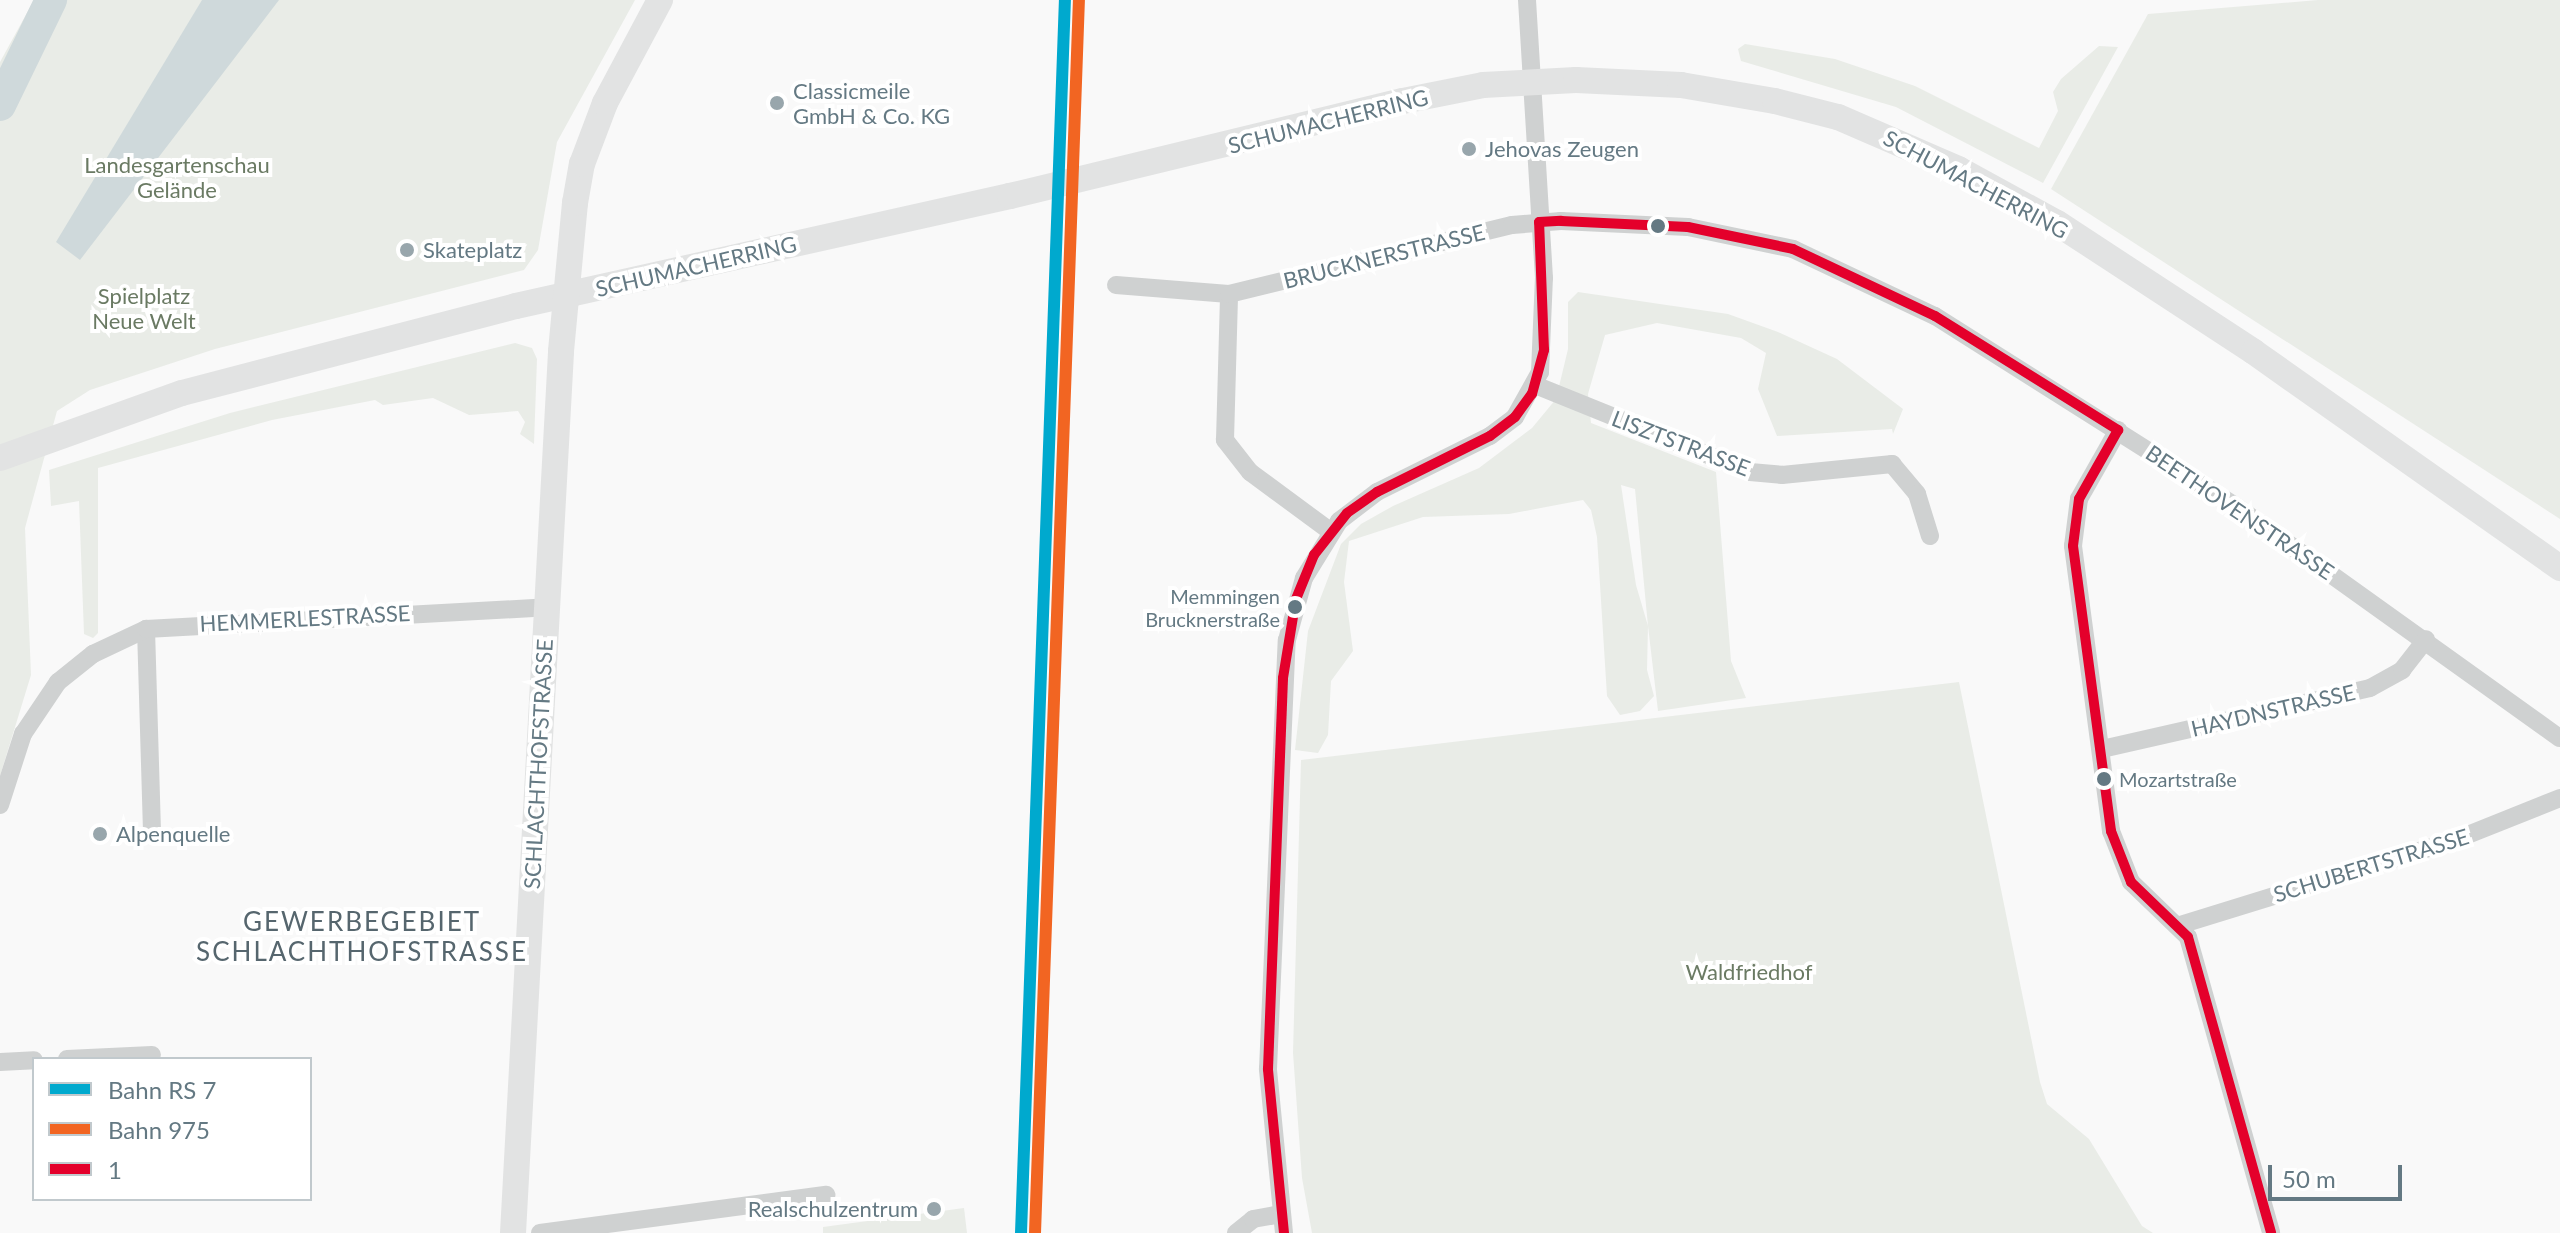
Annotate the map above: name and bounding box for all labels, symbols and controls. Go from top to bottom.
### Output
place label: Classicmeile GmbH & Co. KG [793,77,950,128]
street label: SCHUMACHERRING [1225,83,1431,159]
marker: Classicmeile GmbH & Co. KG [768,94,786,112]
street label: SCHUMACHERRING [1879,124,2073,244]
place label: Jehovas Zeugen [1485,136,1639,162]
marker: Jehovas Zeugen [1460,140,1478,158]
park label: Landesgartenschau Gelände [84,151,270,202]
street label: BRUCKNERSTRASSE [1280,218,1488,294]
unlabelled marker [1650,218,1666,234]
street label: SCHUMACHERRING [593,230,799,302]
place label: Skateplatz [423,237,522,263]
marker: Skateplatz [398,241,416,259]
park label: Spielplatz Neue Welt [92,282,196,334]
street label: LISZTSTRASSE [1608,405,1754,481]
street label: BEETHOVENSTRASSE [2141,439,2339,585]
place label: Memmingen Brucknerstraße [1145,584,1280,631]
street label: HEMMERLESTRASSE [199,599,411,637]
marker: Memmingen Brucknerstraße [1287,599,1303,615]
street label: SCHLACHTHOFSTRASSE [518,638,558,890]
street label: HAYDNSTRASSE [2188,678,2358,742]
place label: Mozartstraße [2119,767,2237,791]
marker: Mozartstraße [2096,771,2112,787]
place label: Alpenquelle [116,821,230,847]
street label: SCHUBERTSTRASSE [2270,823,2472,907]
marker: Alpenquelle [91,825,109,843]
district label: GEWERBEGEBIET SCHLACHTHOFSTRASSE [196,906,528,968]
park label: Waldfriedhof [1685,959,1813,985]
legend [32,1057,312,1201]
text: Bahn RS 7 [108,1075,216,1104]
text: Bahn 975 [108,1115,210,1144]
scale bar [2272,1149,2406,1199]
text: 1 [108,1155,122,1184]
text: 50 m [2282,1164,2336,1193]
place label: Realschulzentrum [748,1196,918,1222]
marker: Realschulzentrum [925,1200,943,1218]

